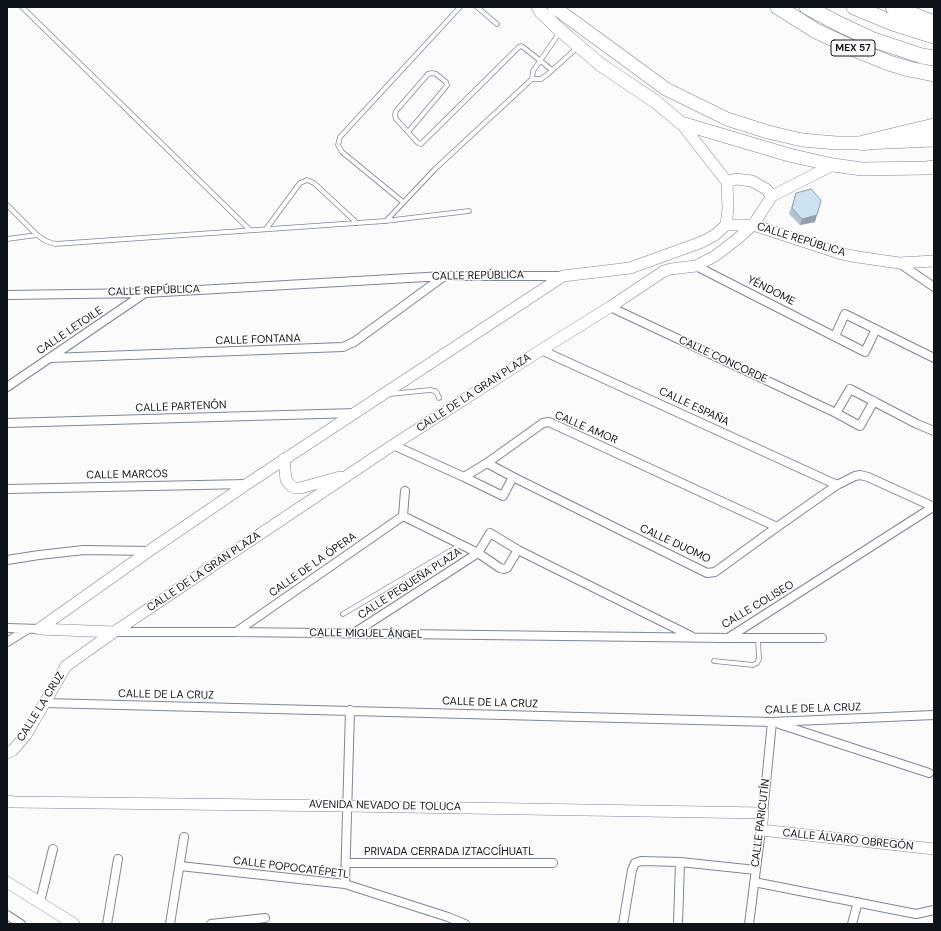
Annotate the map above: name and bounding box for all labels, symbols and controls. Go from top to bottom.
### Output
road number: MEX 57 [831,40,875,56]
street label: CALLE REPÚBLICA [755,220,847,260]
street label: CALLE REPÚBLICA [432,269,524,283]
street label: YÉNDOME [745,273,797,309]
street label: CALLE REPÚBLICA [108,283,200,299]
street label: CALLE LETOILE [35,304,105,358]
street label: CALLE FONTANA [215,332,301,348]
street label: CALLE CONCORDE [676,334,770,386]
street label: CALLE DE LA GRAN PLAZA [414,351,534,435]
street label: CALLE ESPAÑA [657,385,731,429]
street label: CALLE PARTENÓN [135,399,227,415]
street label: CALLE AMOR [552,409,620,447]
street label: CALLE MARCOS [86,468,168,482]
street label: CALLE DUOMO [637,522,713,566]
street label: CALLE DE LA GRAN PLAZA [145,529,263,615]
street label: CALLE DE LA ÓPERA [267,530,359,600]
street label: CALLE PEQUEÑA PLAZA [356,546,464,622]
street label: CALLE COLISEO [720,578,796,632]
street label: CALLE MIGUEL ÁNGEL [309,626,423,642]
street label: CALLE LA CRUZ [14,670,68,744]
street label: CALLE DE LA CRUZ [118,688,214,702]
street label: CALLE DE LA CRUZ [442,695,538,711]
street label: CALLE DE LA CRUZ [765,701,861,717]
street label: CALLE PARICUTÍN [749,778,773,868]
street label: AVENIDA NEVADO DE TOLUCA [309,798,461,814]
street label: CALLE ÁLVARO OBREGÓN [782,827,914,853]
street label: PRIVADA CERRADA IZTACCÍHUATL [364,845,534,859]
street label: CALLE POPOCATÉPETL [232,854,350,882]

